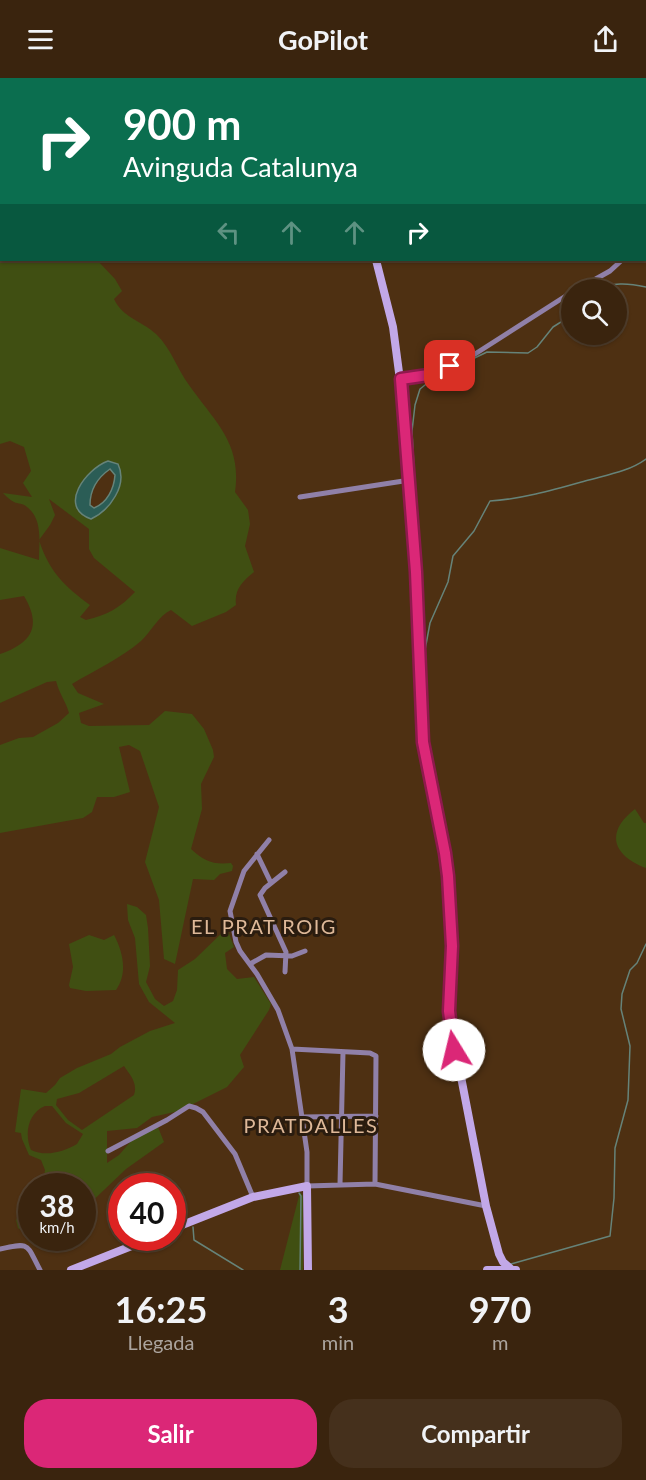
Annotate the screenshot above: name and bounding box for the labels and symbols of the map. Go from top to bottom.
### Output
pin [424,340,475,391]
district label: EL PRAT ROIG [191,914,337,938]
position arrow [422,1018,486,1082]
district label: PRATDALLES [244,1113,378,1137]
speed limit sign: 40 [108,1173,186,1251]

